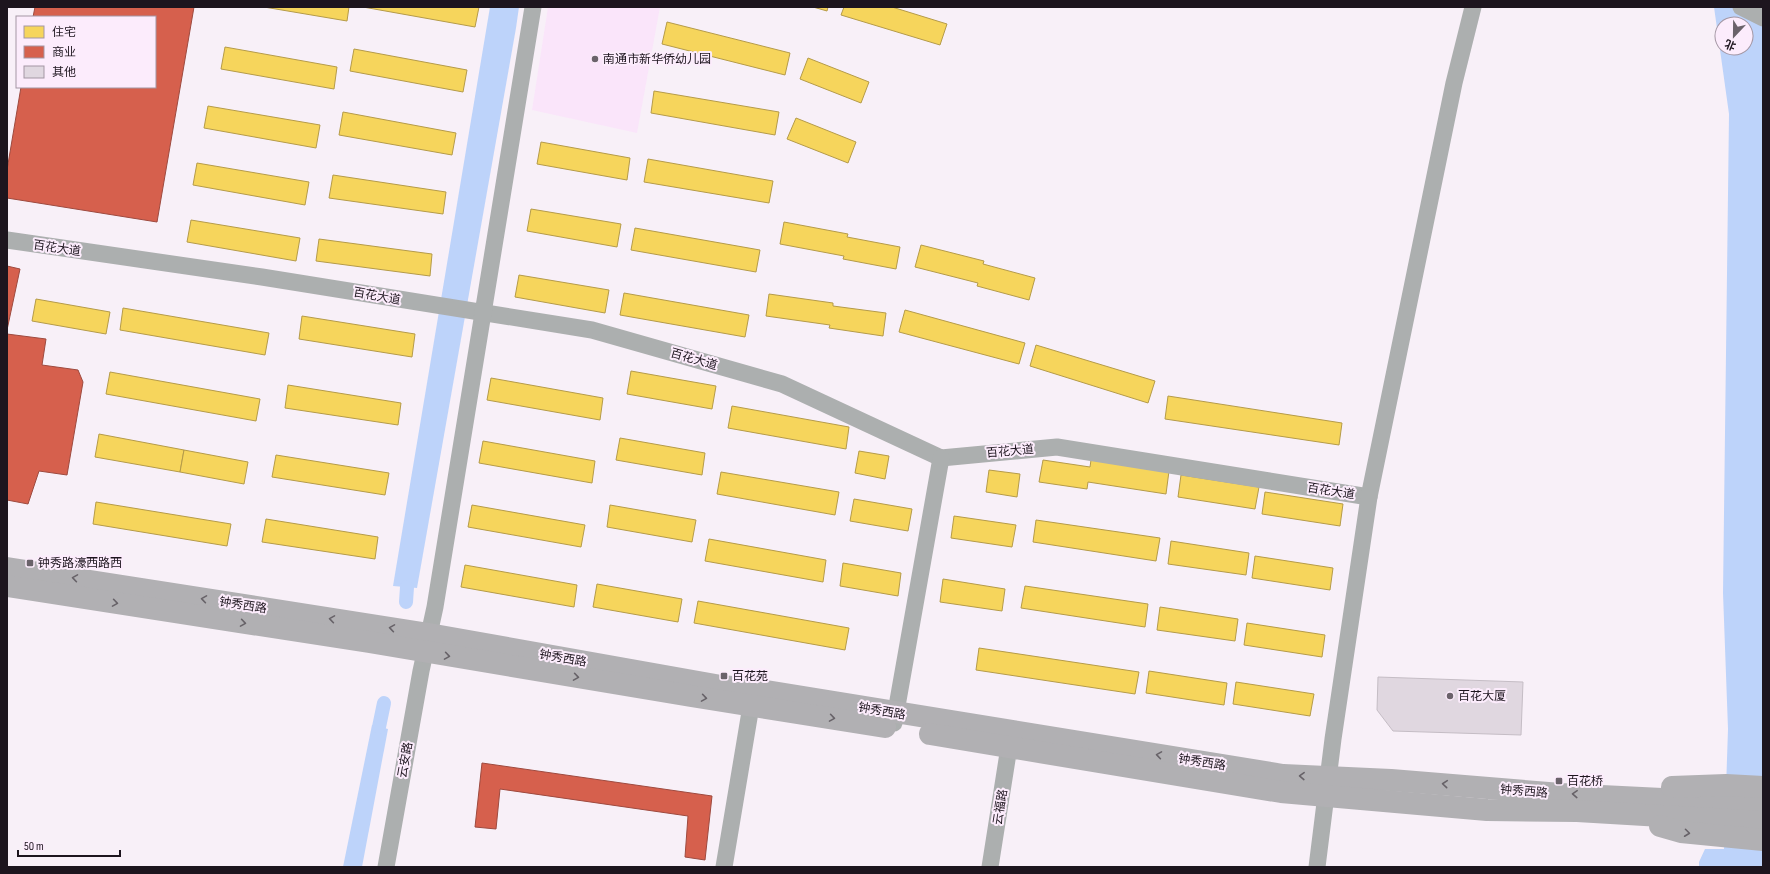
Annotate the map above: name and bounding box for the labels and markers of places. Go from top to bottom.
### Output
place label: 南通市新华侨幼儿园 [603,52,711,67]
marker: 南通市新华侨幼儿园 [590,54,600,64]
place label: 钟秀路濠西路西 [38,556,122,571]
marker: 钟秀路濠西路西 [25,558,35,568]
place label: 百花苑 [732,669,768,684]
marker: 百花苑 [719,671,729,681]
place label: 百花大厦 [1458,689,1506,704]
marker: 百花大厦 [1445,691,1455,701]
place label: 百花桥 [1567,774,1603,789]
marker: 百花桥 [1554,776,1564,786]

